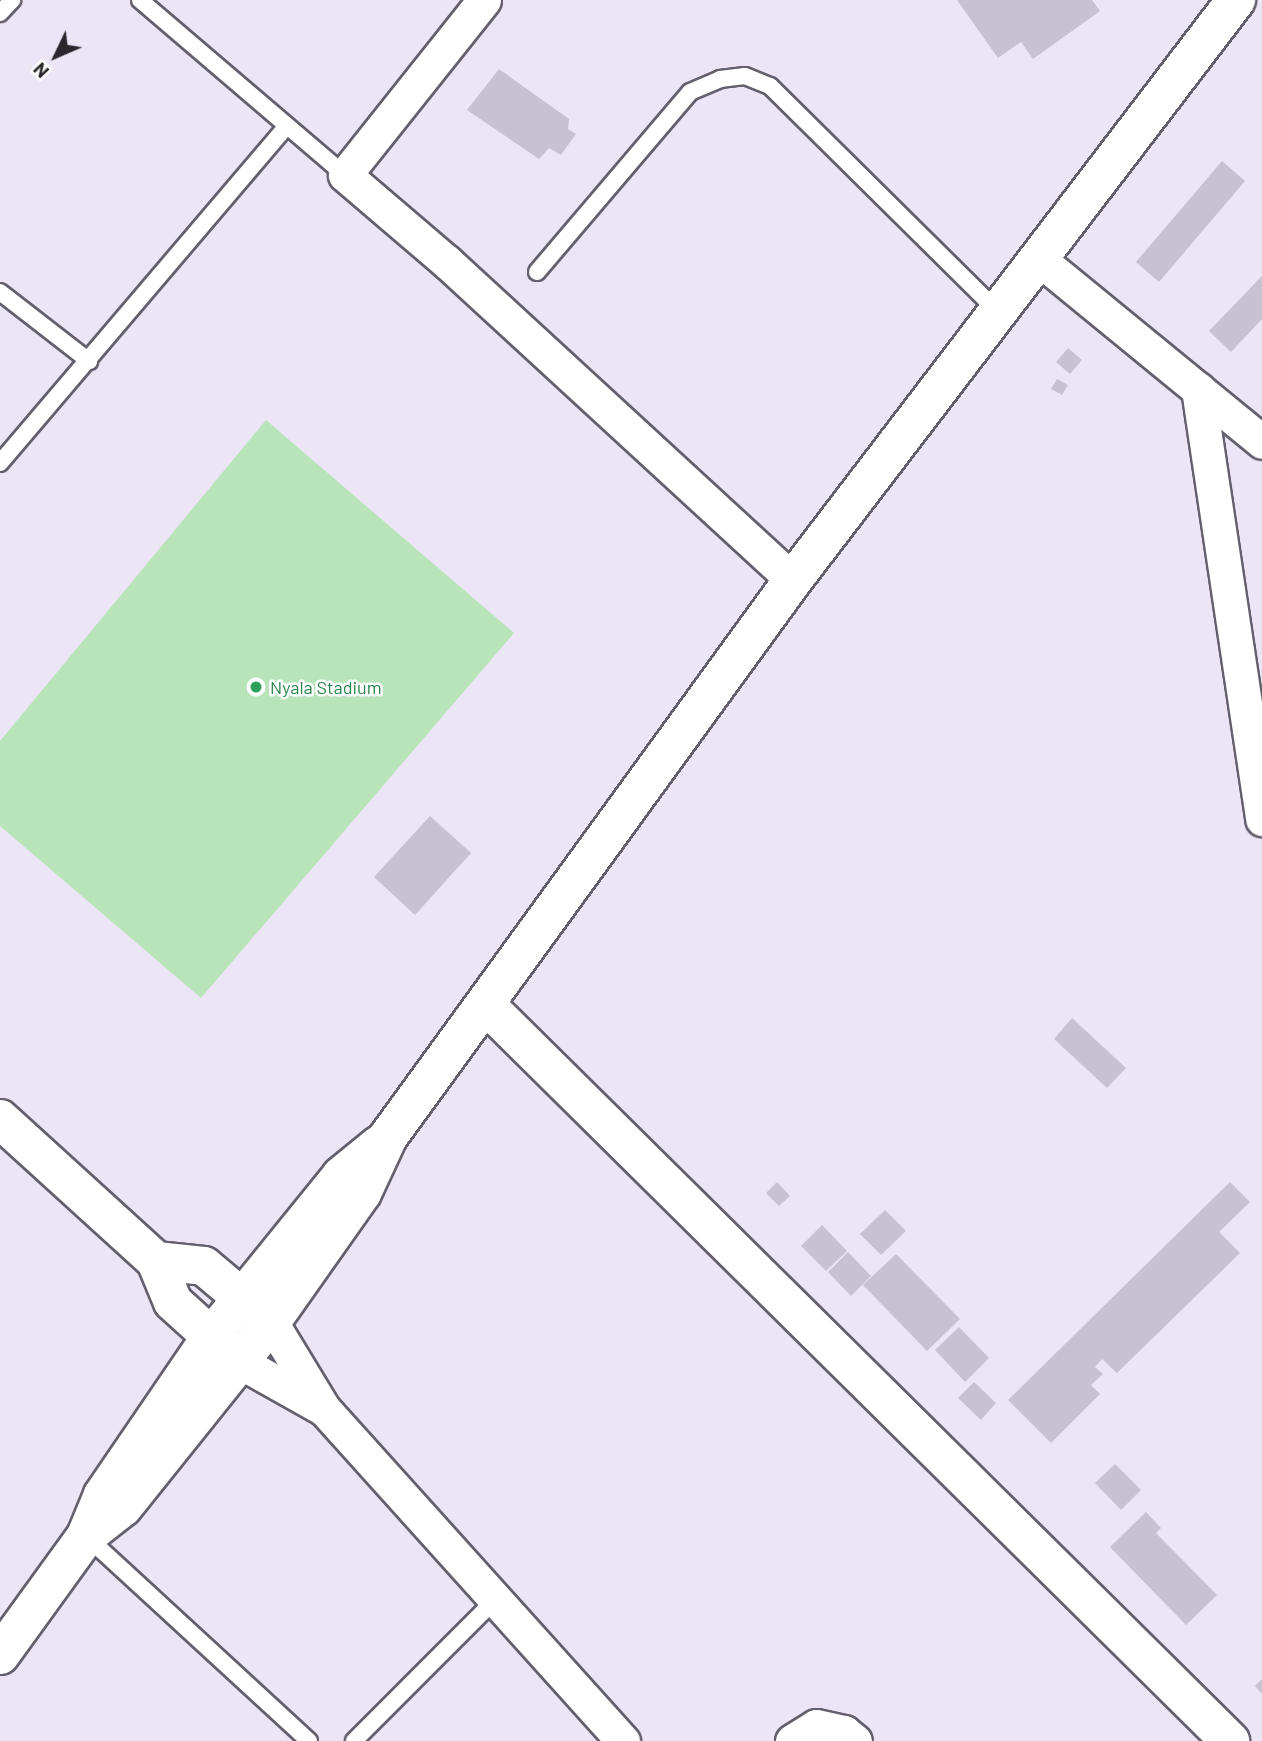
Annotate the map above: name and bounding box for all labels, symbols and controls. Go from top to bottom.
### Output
north arrow [21,21,91,91]
text: N [28,58,53,83]
place label: Nyala Stadium [270,676,382,698]
marker: Nyala Stadium [248,679,264,695]

